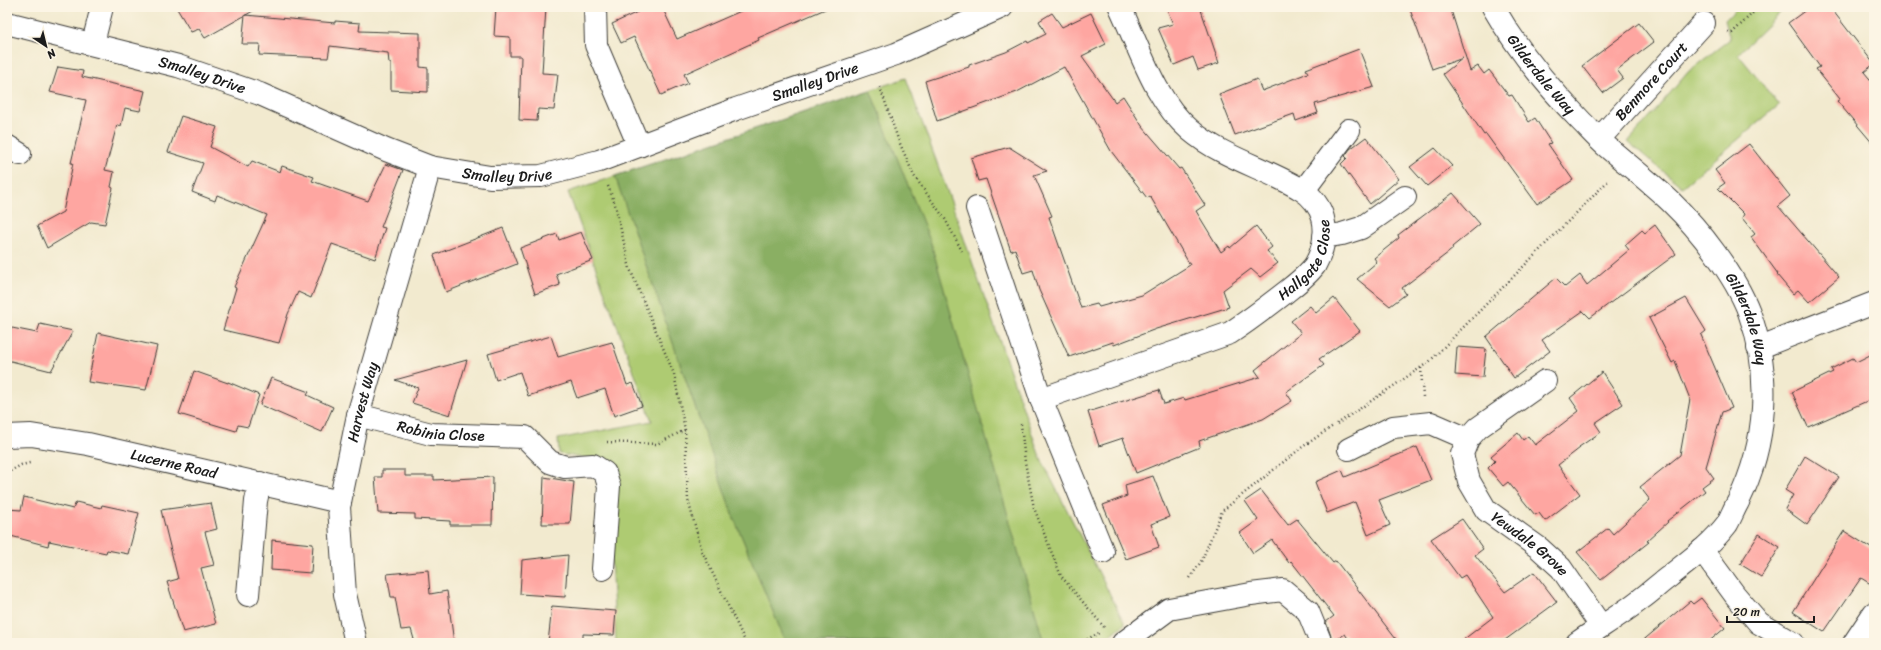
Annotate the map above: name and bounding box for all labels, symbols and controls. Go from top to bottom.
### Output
north arrow [26,26,66,66]
street label: Gilderdale Way [1500,29,1582,121]
street label: Benmore Court [1608,35,1695,127]
text: N [43,43,61,64]
street label: Smalley Drive [156,49,250,101]
street label: Smalley Drive [768,55,862,109]
street label: Smalley Drive [460,160,556,190]
street label: Hallgate Close [1272,218,1338,307]
street label: Gilderdale Way [1718,267,1775,367]
street label: Harvest Way [340,358,386,445]
street label: Robinia Close [394,413,485,449]
street label: Lucerne Road [128,441,221,487]
street label: Yewdale Grove [1486,505,1576,582]
scale bar [1727,598,1814,624]
text: 20 m [1733,601,1760,623]

